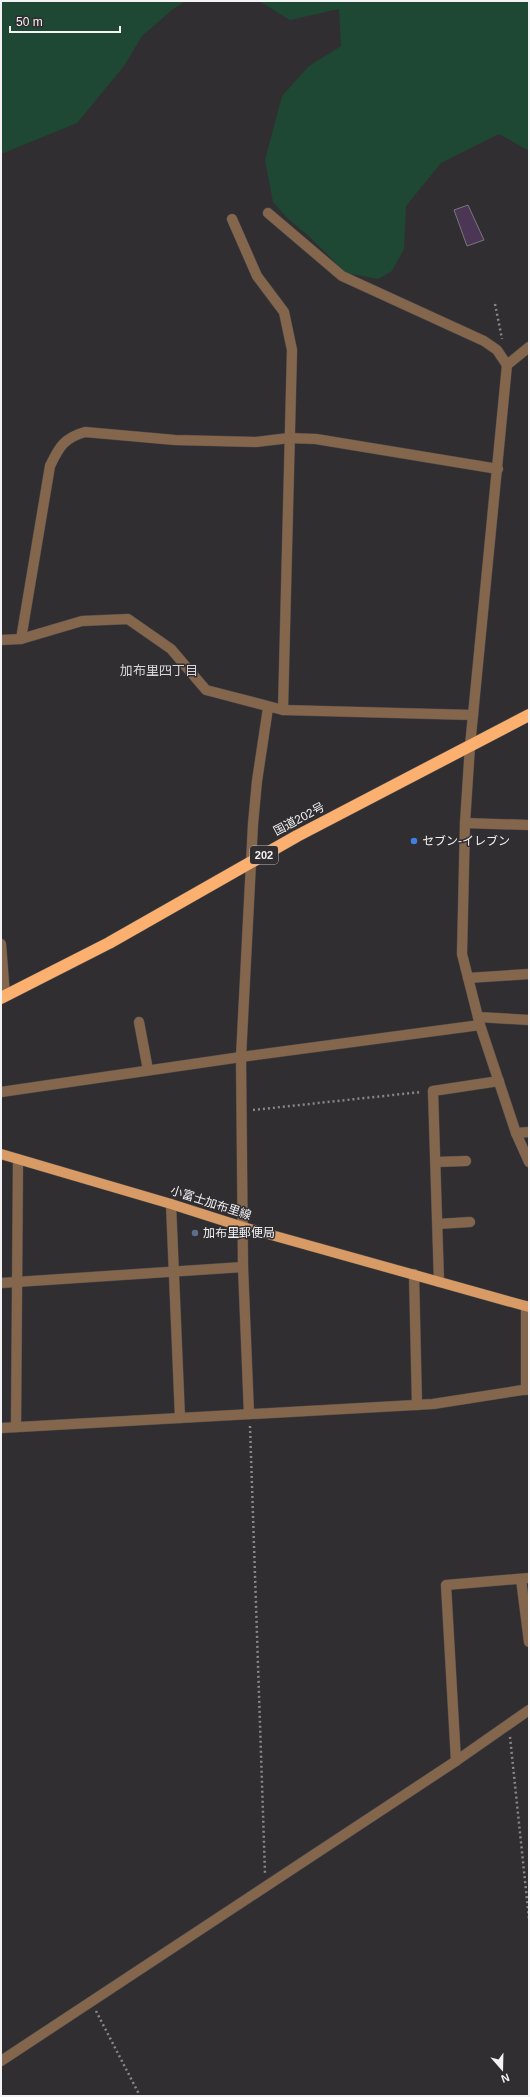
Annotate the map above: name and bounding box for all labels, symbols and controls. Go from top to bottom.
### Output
scale bar [10,8,120,34]
text: 50 m [16,15,43,29]
district label: 加布里四丁目 [120,663,198,678]
street label: 国道202号 [271,800,327,838]
place label: セブン-イレブン [422,834,510,848]
marker: セブン-イレブン [409,836,419,846]
road number: 202 [250,846,278,864]
street label: 小富士加布里線 [169,1183,253,1223]
place label: 加布里郵便局 [203,1226,275,1240]
marker: 加布里郵便局 [190,1228,200,1238]
north arrow [482,2049,522,2089]
text: N [500,2071,511,2085]

